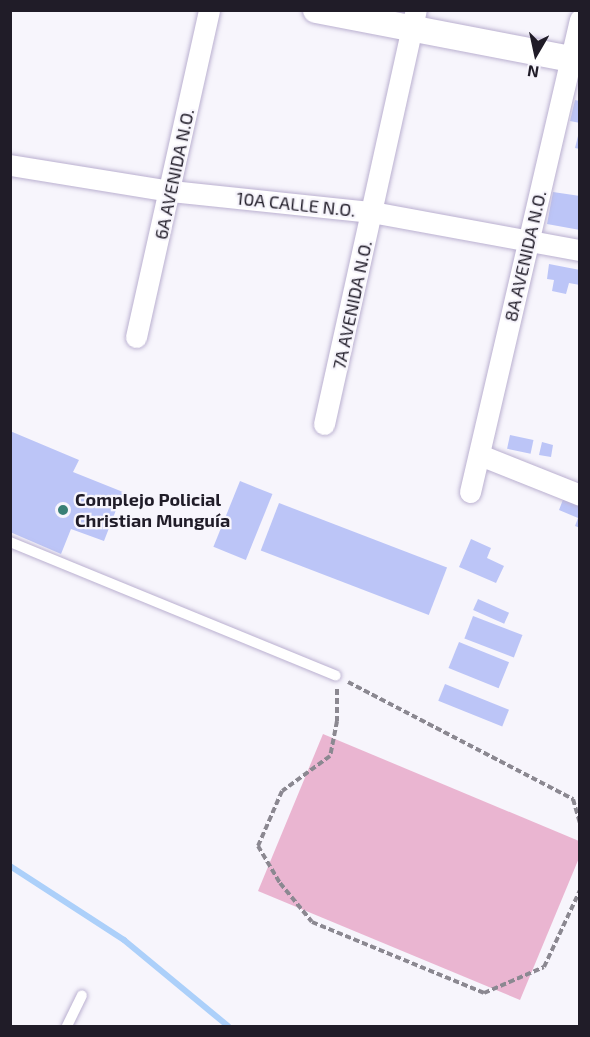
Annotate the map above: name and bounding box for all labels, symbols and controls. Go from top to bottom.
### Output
north arrow [506,24,566,84]
text: N [526,62,540,83]
street label: 6A AVENIDA N.O. [149,106,199,242]
street label: 10A CALLE N.O. [235,187,357,221]
street label: 8A AVENIDA N.O. [499,188,551,324]
street label: 7A AVENIDA N.O. [328,238,376,372]
place label: Complejo Policial Christian Munguía [75,489,230,532]
marker: Complejo Policial Christian Munguía [56,503,70,517]

